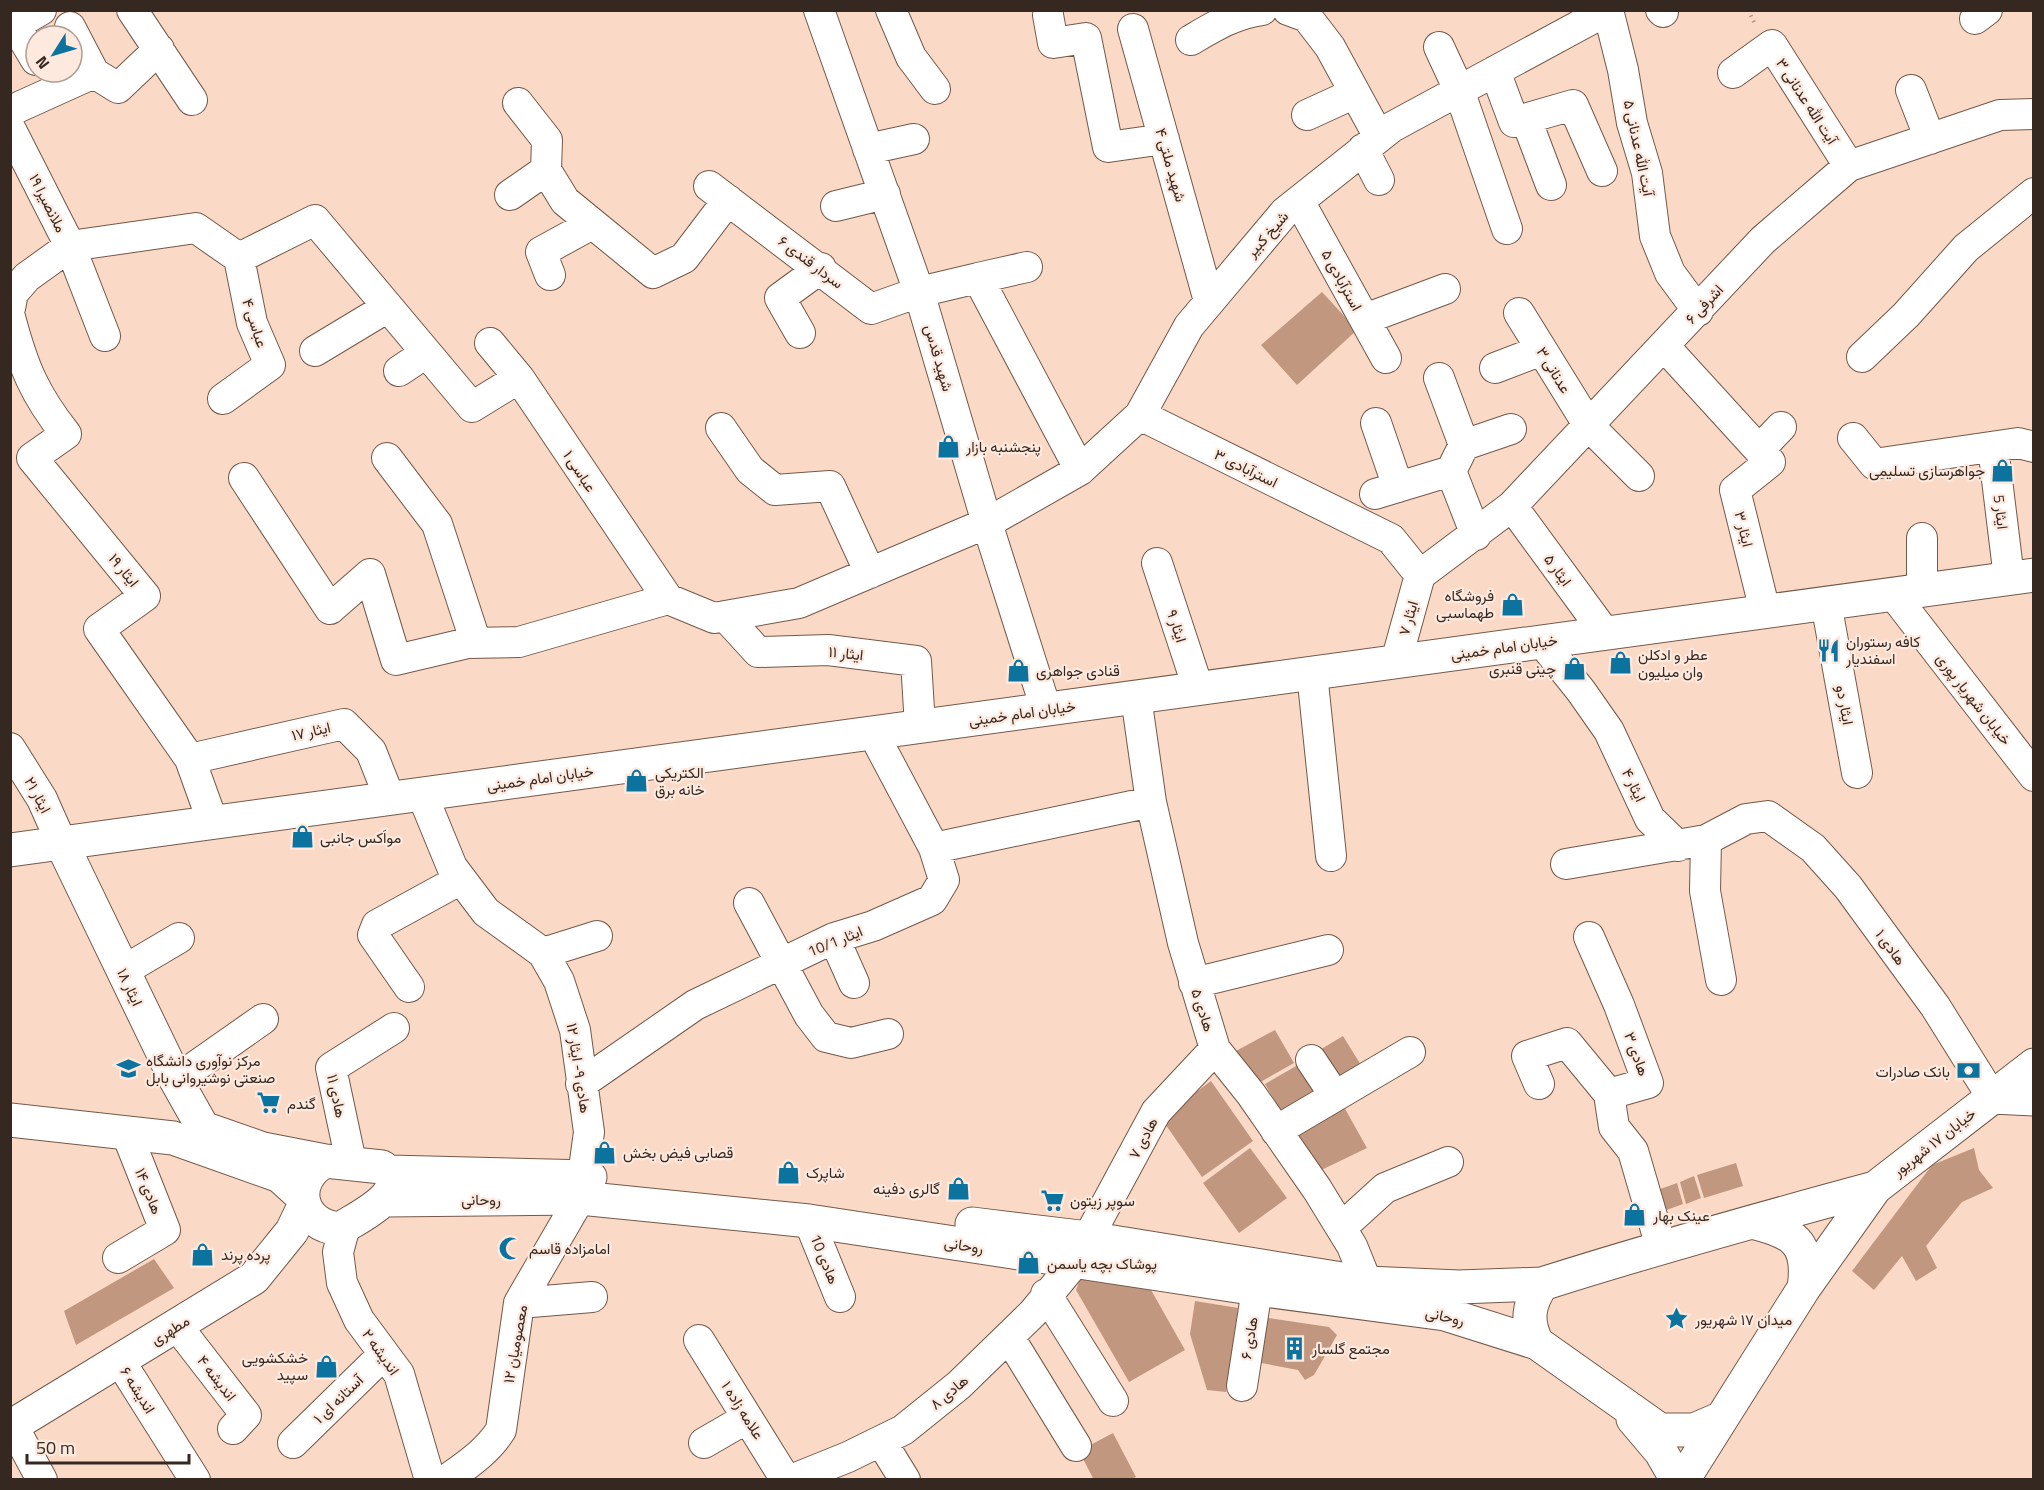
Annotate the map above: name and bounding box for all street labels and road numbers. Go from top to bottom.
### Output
street label: آیت الله عدنانی ۳ [1770,53,1844,150]
street label: آیت الله عدنانی ۵ [1618,98,1661,200]
street label: شهید ملتی ۴ [1150,125,1193,205]
street label: ملانصیرا ۱۹ [23,170,73,236]
street label: شیخ کبیر [1240,205,1294,263]
street label: سردار قندی ۶ [773,230,849,294]
street label: استرآبادی ۵ [1316,245,1368,315]
street label: اشرفی ۶ [1679,279,1729,329]
street label: عباسی ۴ [236,295,274,351]
street label: شهید قدس [918,322,960,394]
street label: عدنانی ۳ [1531,342,1577,398]
street label: استرآبادی ٣ [1210,443,1282,493]
street label: عباسی ۱ [558,445,602,497]
street label: ایثار 5 [1987,493,2015,531]
street label: ایثار ۳ [1728,509,1760,549]
street label: ایثار ١٩ [103,548,145,592]
street label: ایثار ۵ [1538,549,1578,591]
street label: ایثار ۷ [1392,598,1424,638]
street label: ایثار ۹ [1161,607,1193,645]
street label: خیابان امام خمینی [1449,628,1559,666]
street label: ایثار ۱۱ [827,640,865,666]
street label: خیابان شهریار پوری [1931,648,2017,750]
street label: ایثار دو [1830,683,1860,727]
street label: خیابان امام خمینی [967,694,1077,732]
street label: ایثار ۱۷ [289,715,333,747]
street label: خیابان امام خمینی [485,759,595,797]
street label: ایثار ۴ [1616,764,1652,806]
street label: ایثار ۲۱ [19,773,57,817]
street label: ایثار 10/1 [804,920,866,962]
street label: هادی ۱ [1870,924,1912,970]
street label: ایثار ۱۸ [111,964,149,1010]
street label: هادی ۵ [1185,985,1221,1035]
street label: هادی ۹- ایثار ۱۲ [561,1021,597,1115]
street label: هادی ۳ [1618,1029,1656,1079]
street label: هادی ۱۱ [321,1072,353,1120]
street label: خیابان ۱۷ شهریور [1887,1102,1981,1182]
street label: هادی ۷ [1122,1113,1164,1163]
street label: هادی ۱۴ [129,1164,169,1218]
street label: روحانی [461,1188,501,1211]
street label: هادی 10 [805,1230,845,1288]
street label: روحانی [943,1231,985,1259]
street label: روحانی [1423,1300,1467,1332]
street label: معصومیان ۱۲ [497,1303,533,1385]
street label: مطهری [146,1309,194,1351]
street label: هادی ۶ [1234,1315,1264,1361]
street label: اندیشه ۲ [357,1324,405,1380]
street label: اندیشه ۴ [192,1350,242,1406]
street label: اندیشه ۶ [115,1362,161,1418]
street label: آستانه ای ۱ [308,1368,369,1429]
street label: هادی ۸ [925,1369,973,1415]
street label: علامه زاده ۱ [716,1376,770,1444]

